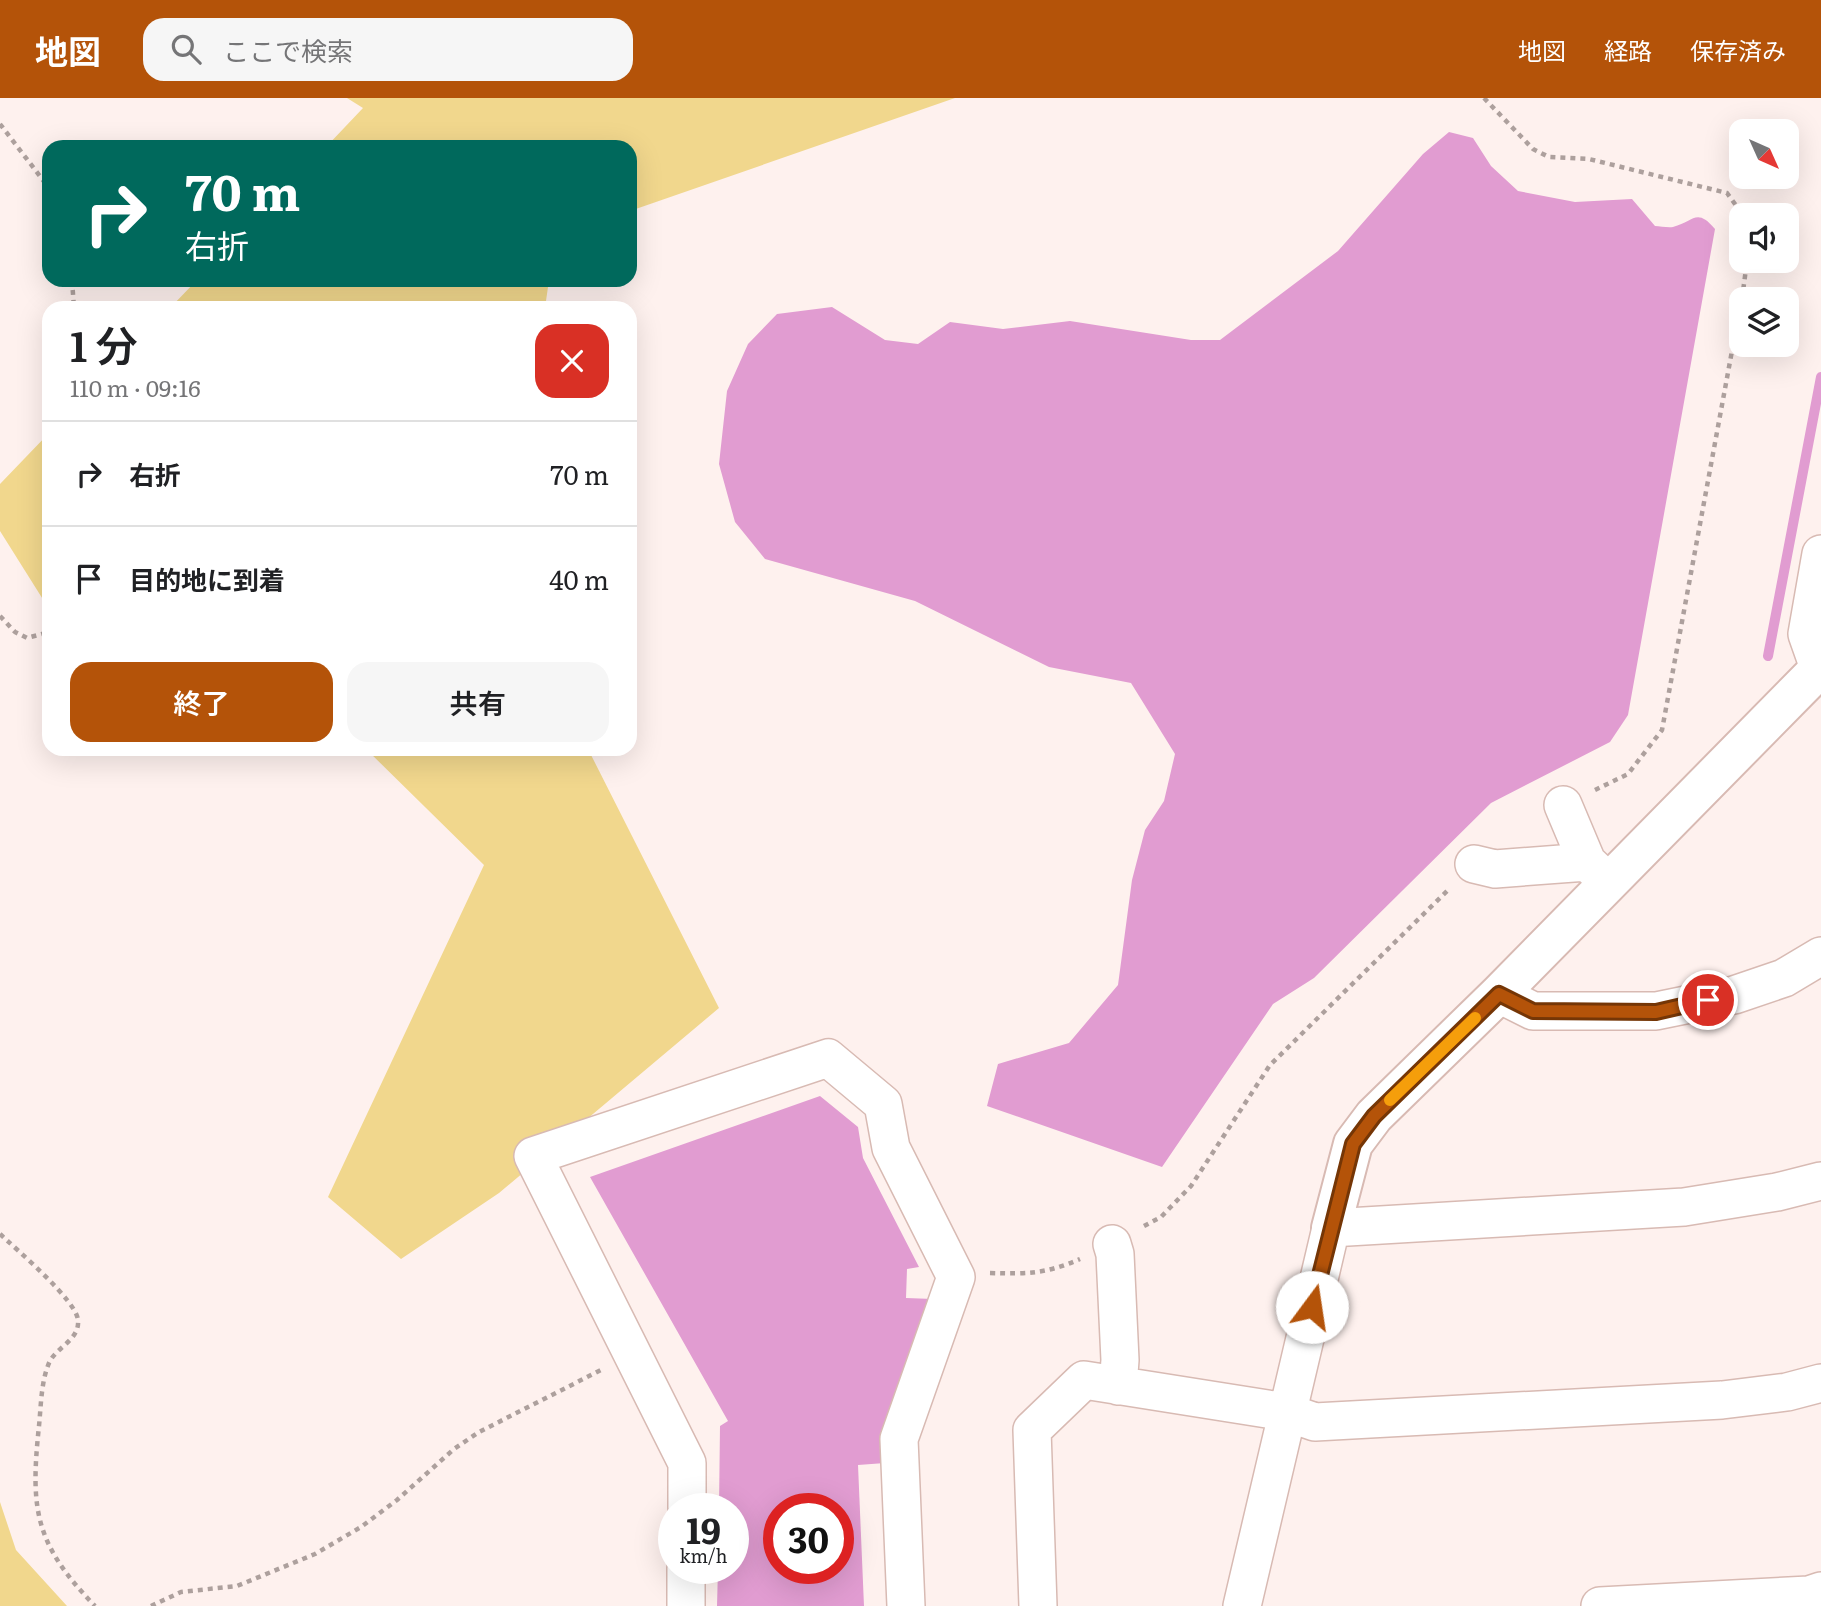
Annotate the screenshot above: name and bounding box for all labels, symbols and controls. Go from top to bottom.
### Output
search box [143,18,633,81]
text: 地図 [35,25,101,74]
icon: search [167,30,205,68]
text: ここで検索 [223,30,353,69]
text: 地図 [1518,32,1566,67]
text: 経路 [1604,32,1652,67]
text: 保存済み [1690,32,1786,67]
north arrow [1729,119,1799,189]
map controls [1729,119,1799,357]
text: 70 m [185,153,300,226]
icon: right [70,168,161,259]
button: sound [1729,203,1799,273]
text: 右折 [185,220,249,268]
button: layers [1729,287,1799,357]
text: 1 分 [70,313,138,375]
button: close [535,324,609,398]
text: 110 m · 09:16 [70,370,200,404]
text: 右折 [129,454,181,493]
text: 70 m [550,454,609,493]
icon: right [70,455,108,493]
text: 目的地に到着 [129,559,285,598]
text: 40 m [549,559,609,598]
icon: arrive [70,560,108,598]
button: 終了 [70,662,333,742]
button: 共有 [347,662,609,742]
pin [1678,970,1738,1030]
icon: arrive [1689,981,1727,1019]
position arrow [1275,1270,1349,1344]
speed limit sign: 30 [763,1493,854,1584]
text: 19 [686,1503,721,1555]
text: km/h [680,1542,727,1569]

